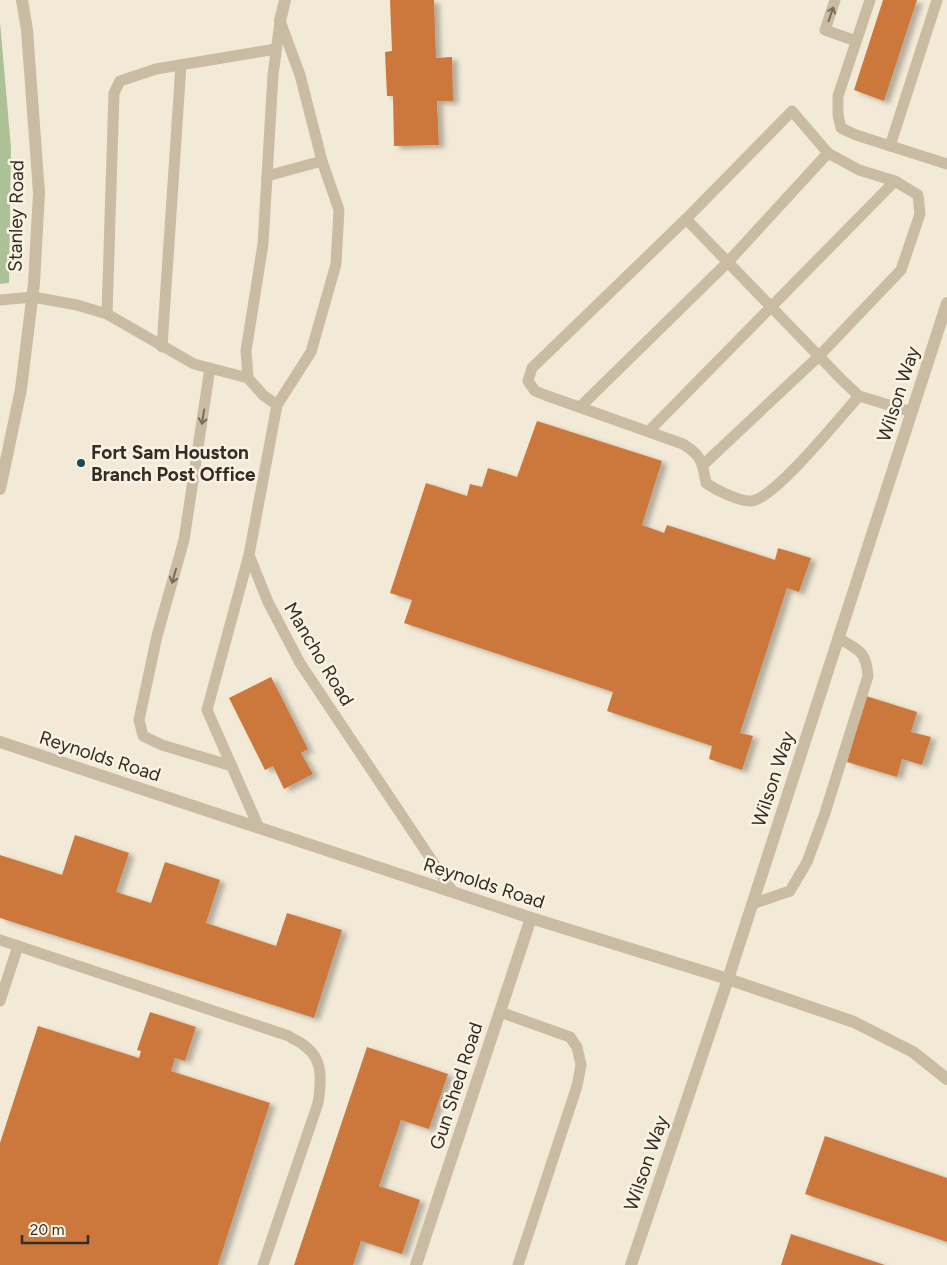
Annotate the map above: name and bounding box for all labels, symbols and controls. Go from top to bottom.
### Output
one-way arrow [827,7,836,22]
street label: Stanley Road [4,160,28,272]
street label: Wilson Way [872,343,924,445]
one-way arrow [198,408,208,424]
place label: Fort Sam Houston Branch Post Office [91,441,256,486]
marker: Fort Sam Houston Branch Post Office [75,457,87,469]
one-way arrow [168,568,178,584]
street label: Mancho Road [279,598,359,710]
street label: Reynolds Road [36,726,164,786]
street label: Wilson Way [747,728,799,830]
street label: Reynolds Road [420,853,548,913]
street label: Gun Shed Road [425,1019,487,1153]
street label: Wilson Way [619,1112,673,1214]
scale bar [22,1212,89,1244]
text: 20 m [30,1221,64,1239]

